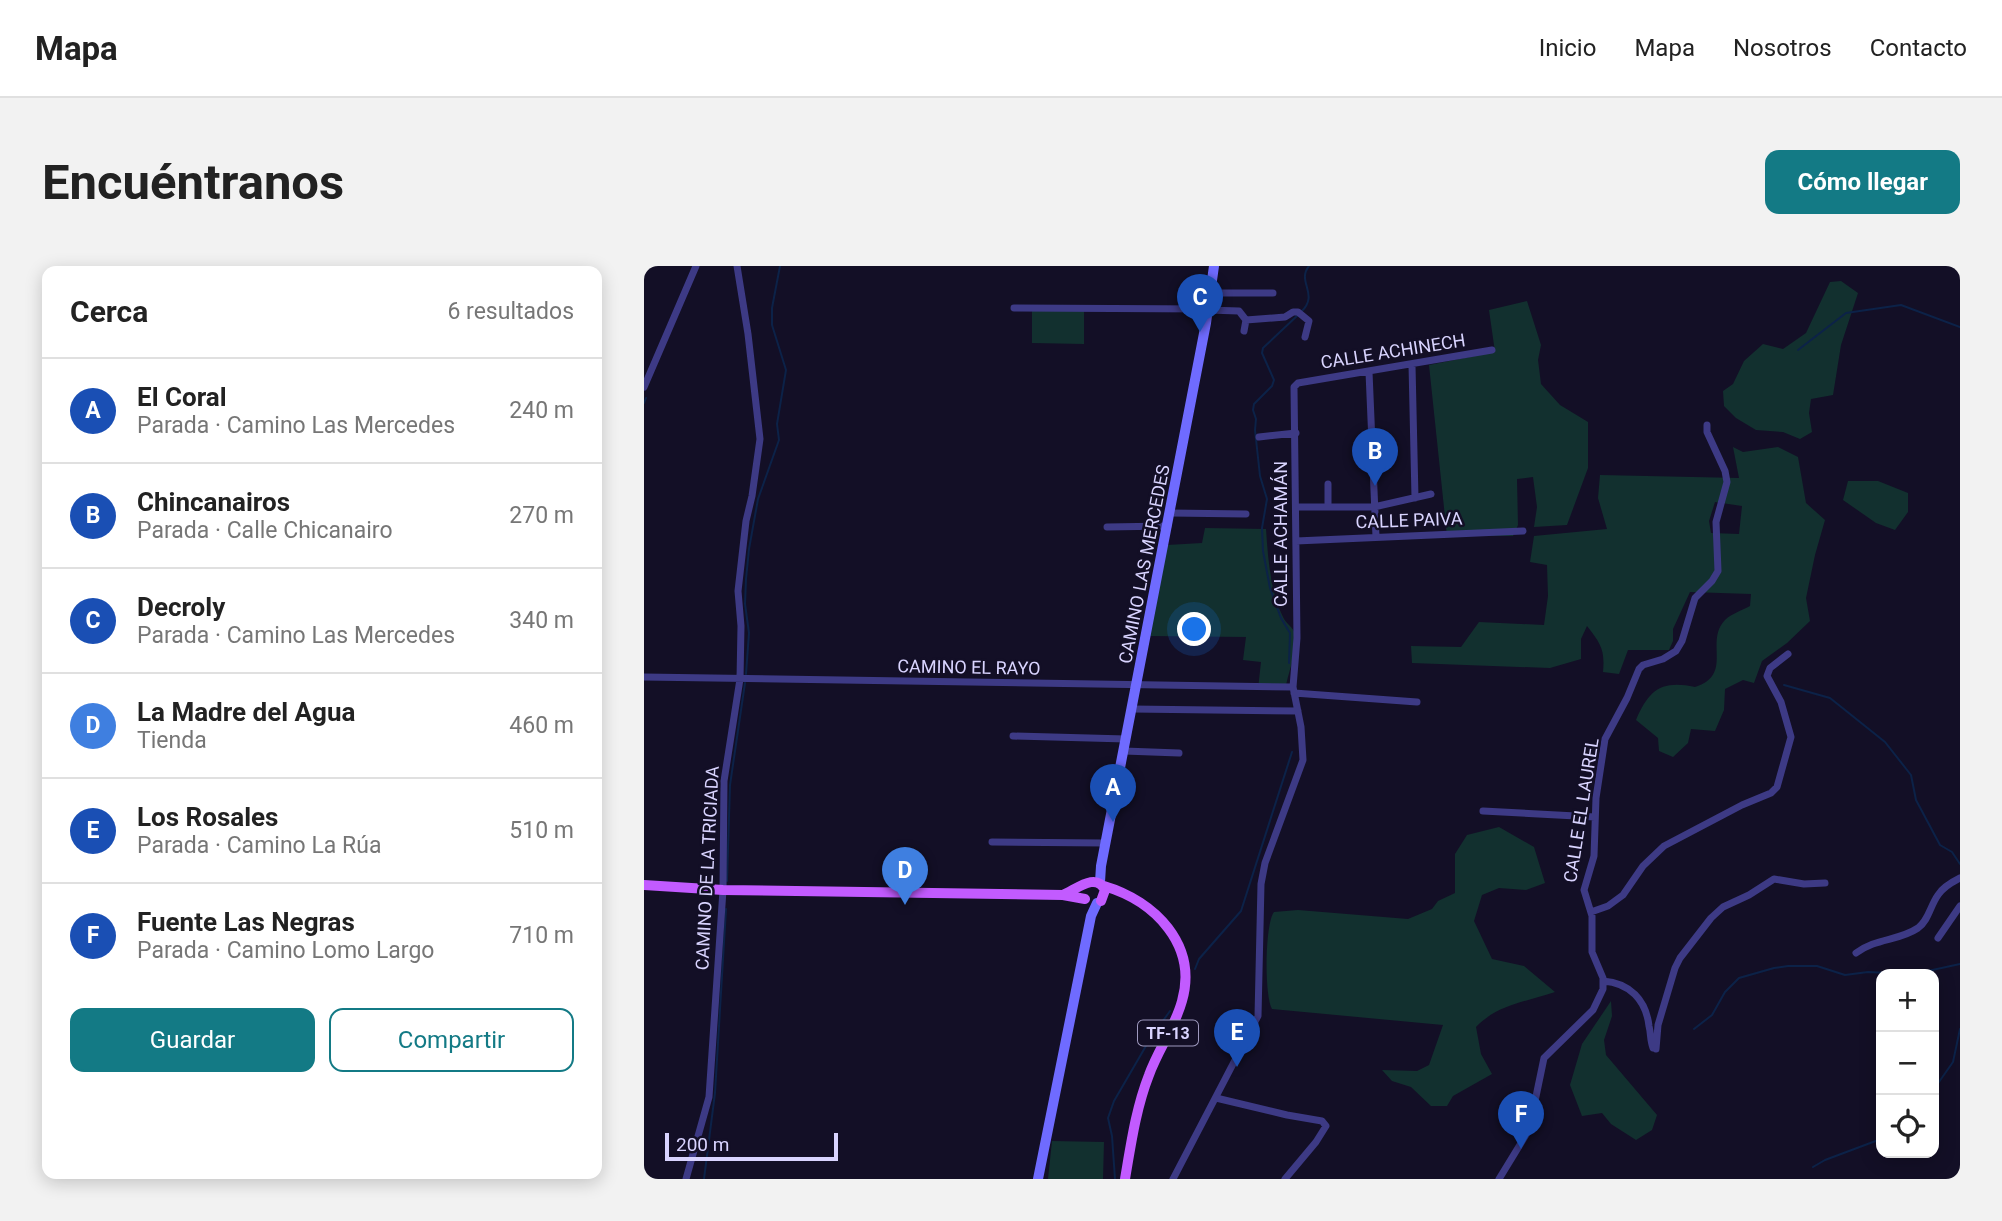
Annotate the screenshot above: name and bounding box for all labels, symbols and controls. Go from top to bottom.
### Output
text: Mapa [35,29,118,68]
text: Inicio [1539,34,1596,62]
text: Mapa [1634,34,1695,62]
text: Nosotros [1733,34,1832,62]
text: Contacto [1870,34,1967,62]
button: Cómo llegar [1765,150,1960,214]
text: Encuéntranos [42,154,344,211]
pin: C [1177,274,1223,332]
text: Cerca [70,294,148,329]
text: 6 resultados [447,298,574,325]
street label: CALLE ACHINECH [1319,329,1467,373]
text: El Coral [137,382,227,412]
text: A [85,397,101,424]
text: 240 m [509,397,574,424]
text: Parada · Camino Las Mercedes [137,412,455,439]
pin: B [1352,428,1398,486]
street label: CALLE ACHAMÁN [1270,461,1291,607]
street label: CAMINO LAS MERCEDES [1114,462,1174,665]
text: Chincanairos [137,487,290,517]
text: B [86,502,100,529]
text: 270 m [509,502,574,529]
street label: CALLE PAIVA [1355,508,1463,532]
text: Parada · Calle Chicanairo [137,517,393,544]
text: Decroly [137,592,225,622]
text: C [85,607,101,634]
text: 340 m [509,607,574,634]
your location [1177,612,1211,646]
text: Parada · Camino Las Mercedes [137,622,455,649]
street label: CAMINO EL RAYO [897,655,1041,679]
text: La Madre del Agua [137,697,355,727]
text: D [86,712,100,739]
text: 460 m [509,712,574,739]
text: Tienda [137,727,207,754]
street label: CALLE EL LAUREL [1559,736,1603,884]
pin: A [1090,764,1136,822]
street label: CAMINO DE LA TRICIADA [691,765,723,971]
text: Los Rosales [137,802,278,832]
text: E [87,817,99,844]
text: 510 m [509,817,574,844]
text: Parada · Camino La Rúa [137,832,381,859]
pin: D [882,847,928,905]
text: Fuente Las Negras [137,907,355,937]
text: F [87,922,99,949]
text: 710 m [509,922,574,949]
text: Parada · Camino Lomo Largo [137,937,434,964]
map controls [1876,969,1939,1158]
button: + [1876,969,1939,1032]
button: Guardar [70,1008,315,1072]
button: Compartir [329,1008,574,1072]
pin: E [1214,1009,1260,1067]
road number: TF-13 [1138,1020,1198,1046]
button: − [1876,1032,1939,1095]
pin: F [1498,1091,1544,1149]
button: locate [1876,1095,1939,1158]
scale bar [665,1130,838,1162]
text: 200 m [676,1133,729,1156]

